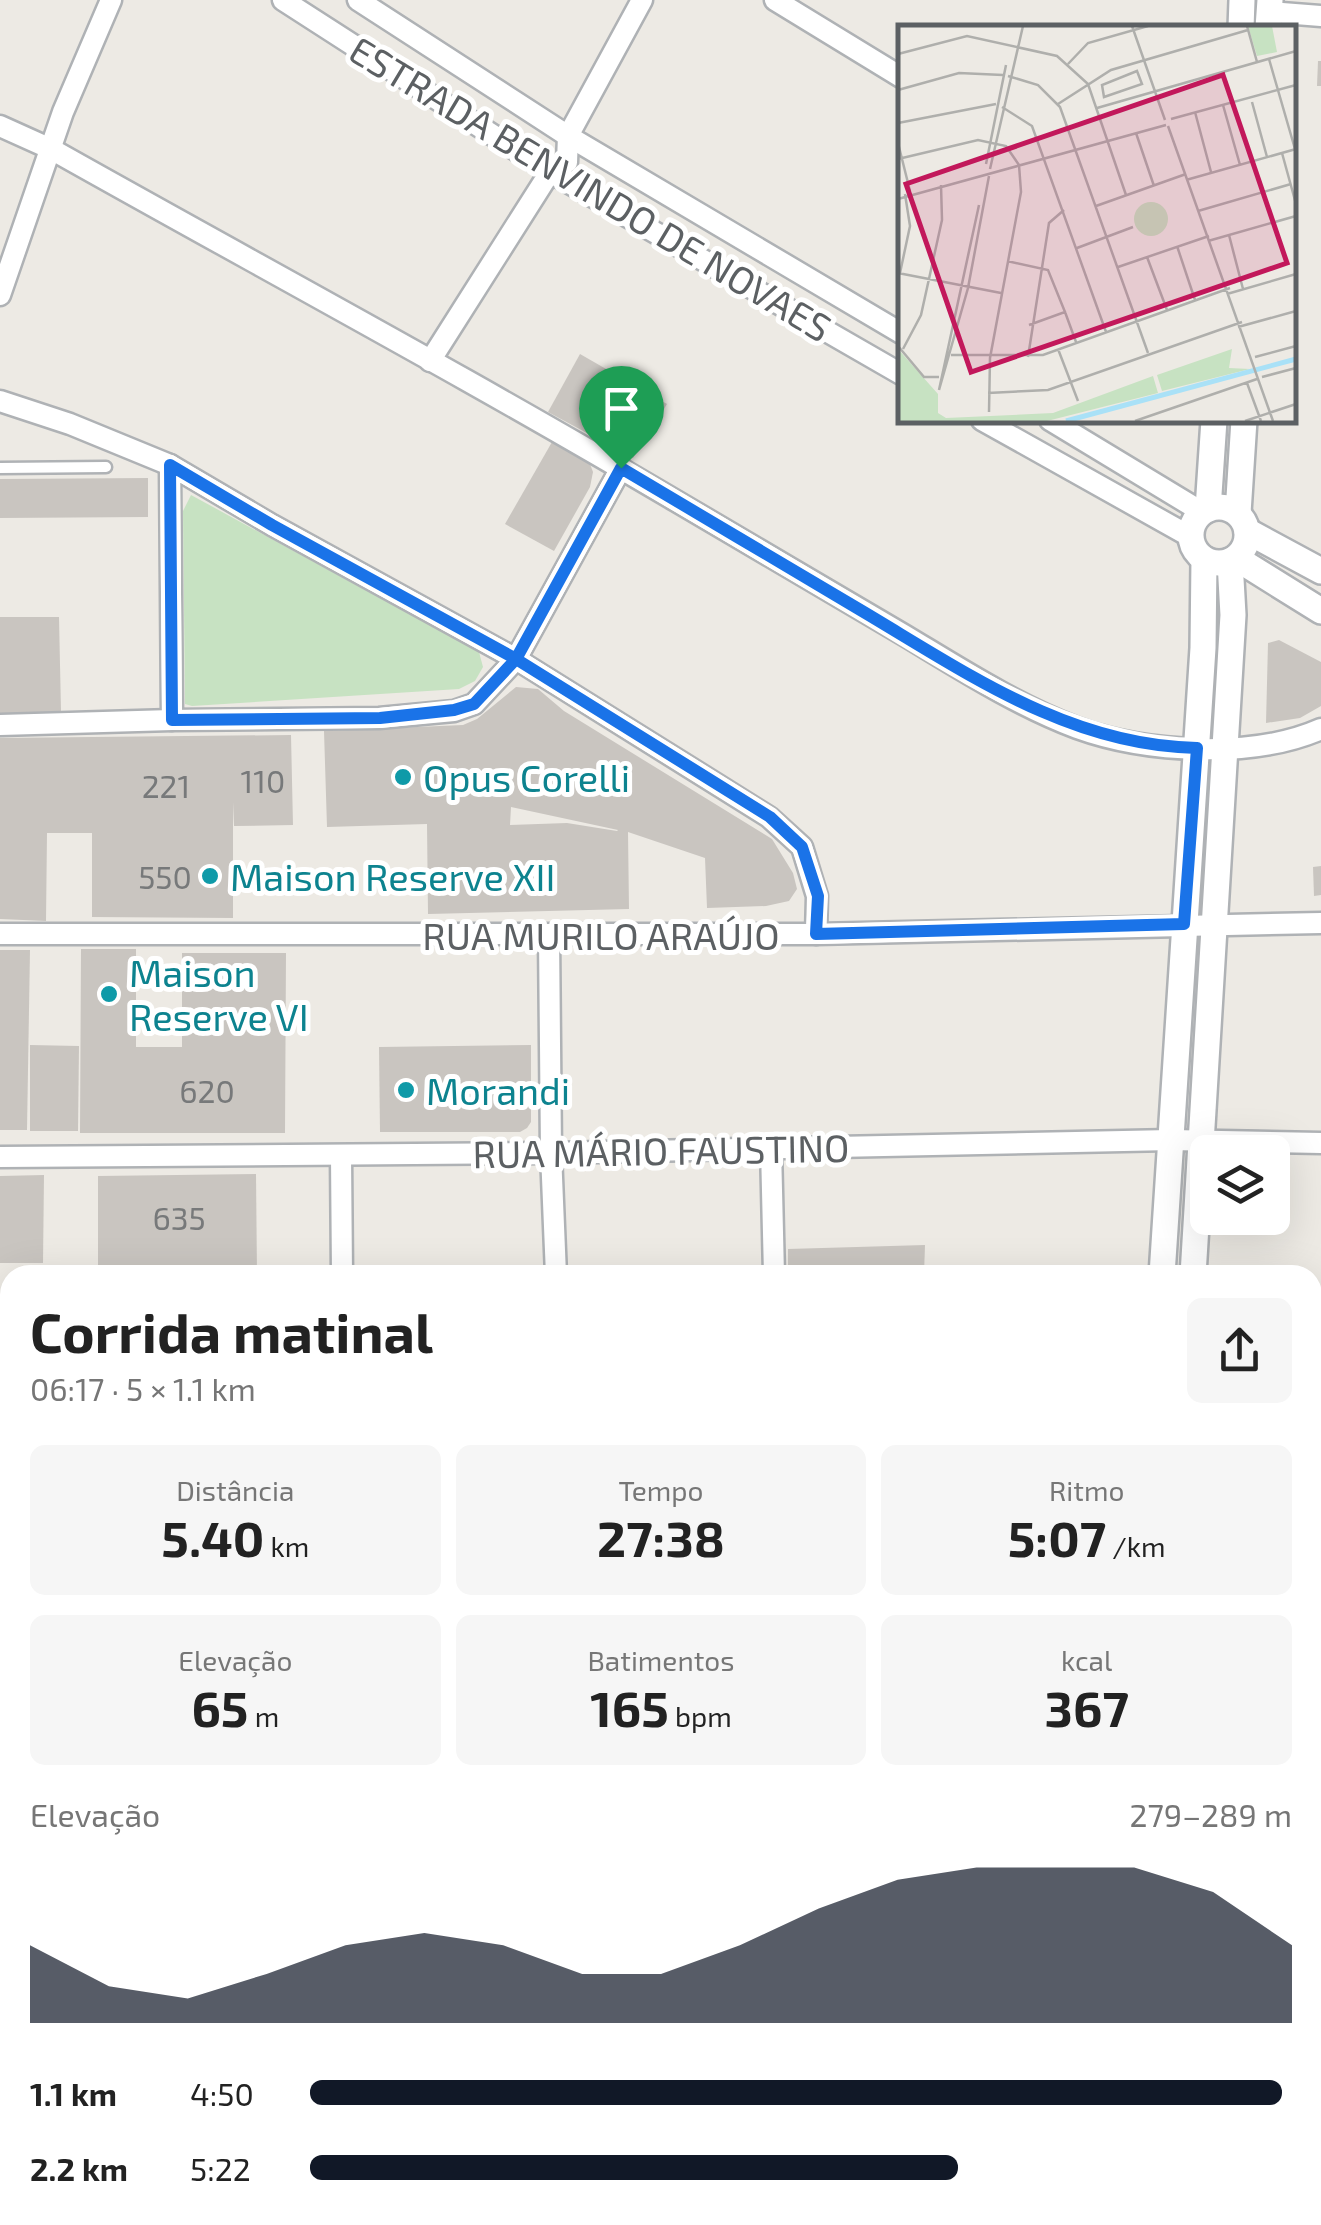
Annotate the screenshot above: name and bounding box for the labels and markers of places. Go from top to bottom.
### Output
pin [579,366,664,469]
place label: Opus Corelli [423,754,630,800]
marker: Opus Corelli [392,766,414,788]
place label: Maison Reserve XII [230,853,556,899]
marker: Maison Reserve XII [199,865,221,887]
place label: Maison Reserve VI [129,949,309,1039]
marker: Maison Reserve VI [98,983,120,1005]
place label: Morandi [426,1067,570,1113]
marker: Morandi [395,1079,417,1101]

